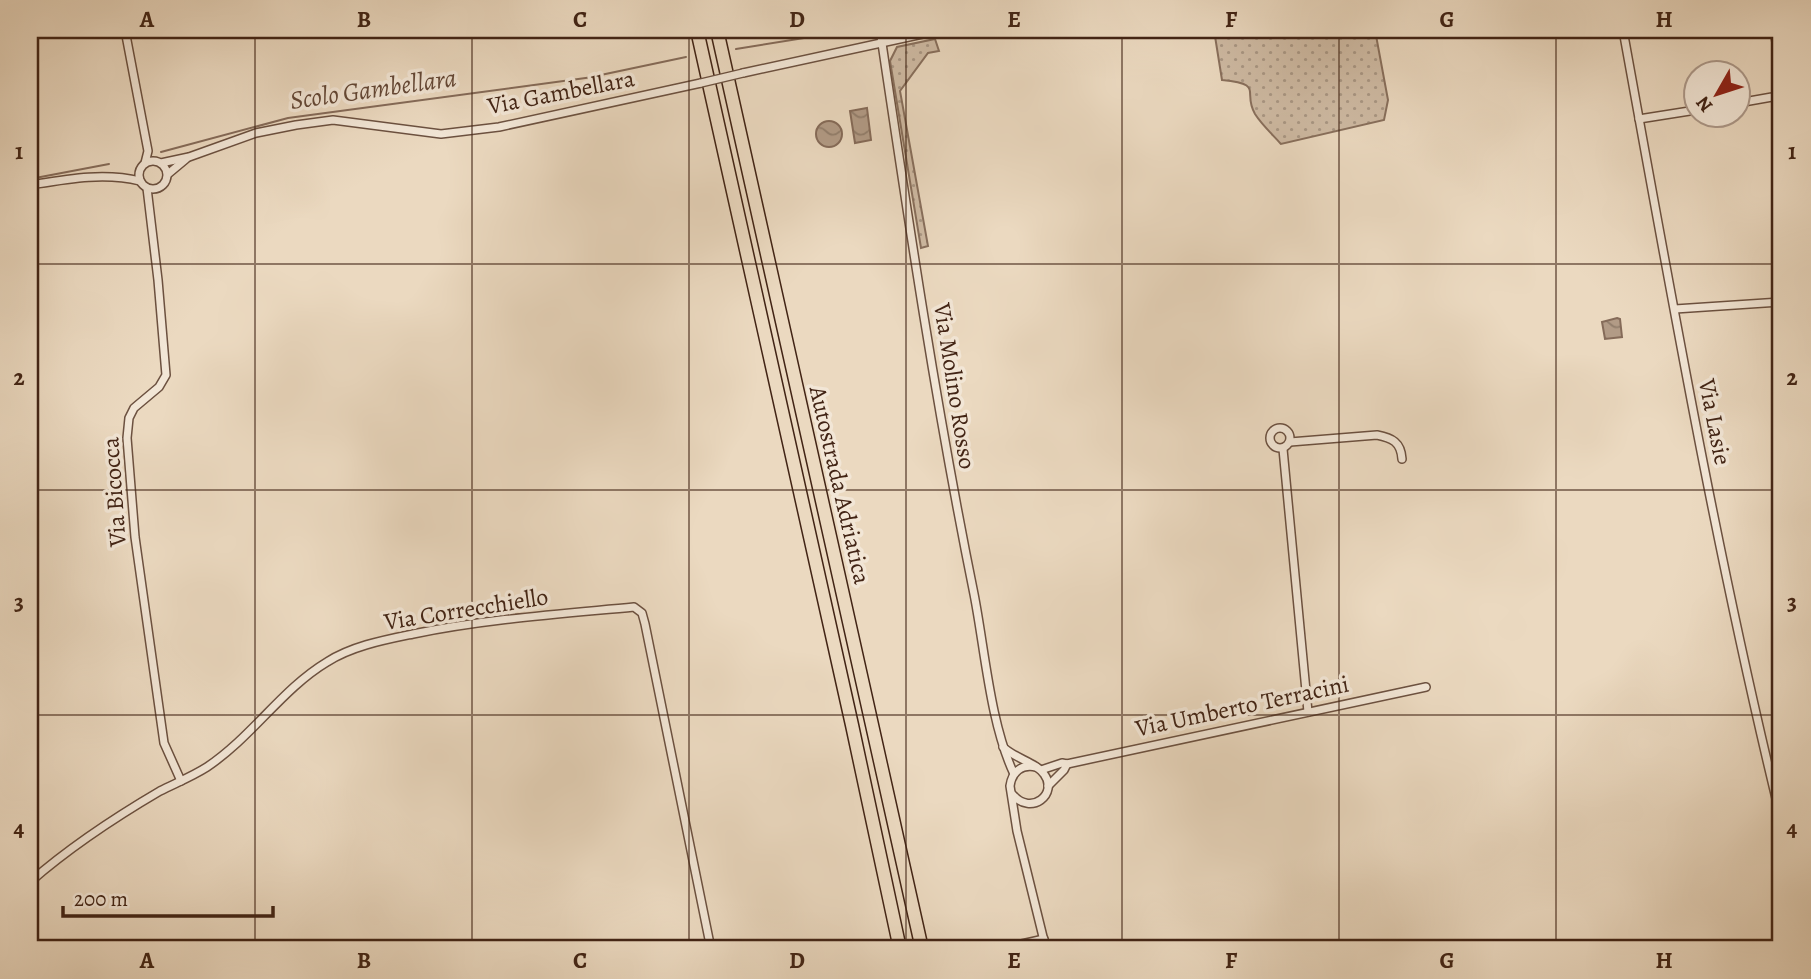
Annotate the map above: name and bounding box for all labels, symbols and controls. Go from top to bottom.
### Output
text: A [139,4,155,35]
text: B [357,4,371,35]
text: C [573,4,587,35]
text: D [789,4,805,35]
text: E [1007,4,1021,35]
text: F [1225,4,1238,35]
text: G [1439,4,1455,35]
text: H [1655,4,1673,35]
water label: Scolo Gambellara [288,60,458,118]
north arrow [1682,60,1752,130]
street label: Via Gambellara [484,62,638,122]
text: N [1690,90,1719,118]
text: 1 [15,136,23,167]
text: 1 [1788,136,1796,167]
street label: Via Molino Rosso [926,300,984,471]
text: 2 [13,362,25,393]
text: 2 [1786,362,1798,393]
street label: Via Lasie [1691,375,1739,468]
street label: Autostrada Adriatica [801,382,879,588]
street label: Via Bicocca [94,435,134,549]
street label: Via Correcchiello [381,580,550,638]
text: 3 [14,587,24,618]
text: 3 [1787,587,1797,618]
street label: Via Umberto Terracini [1131,668,1352,744]
text: 4 [14,813,25,844]
text: 4 [1787,813,1798,844]
scale bar [63,874,273,918]
text: 200 m [74,885,128,913]
text: A [139,945,155,976]
text: B [357,945,371,976]
text: C [573,945,587,976]
text: D [789,945,805,976]
text: E [1007,945,1021,976]
text: F [1225,945,1238,976]
text: G [1439,945,1455,976]
text: H [1655,945,1673,976]

